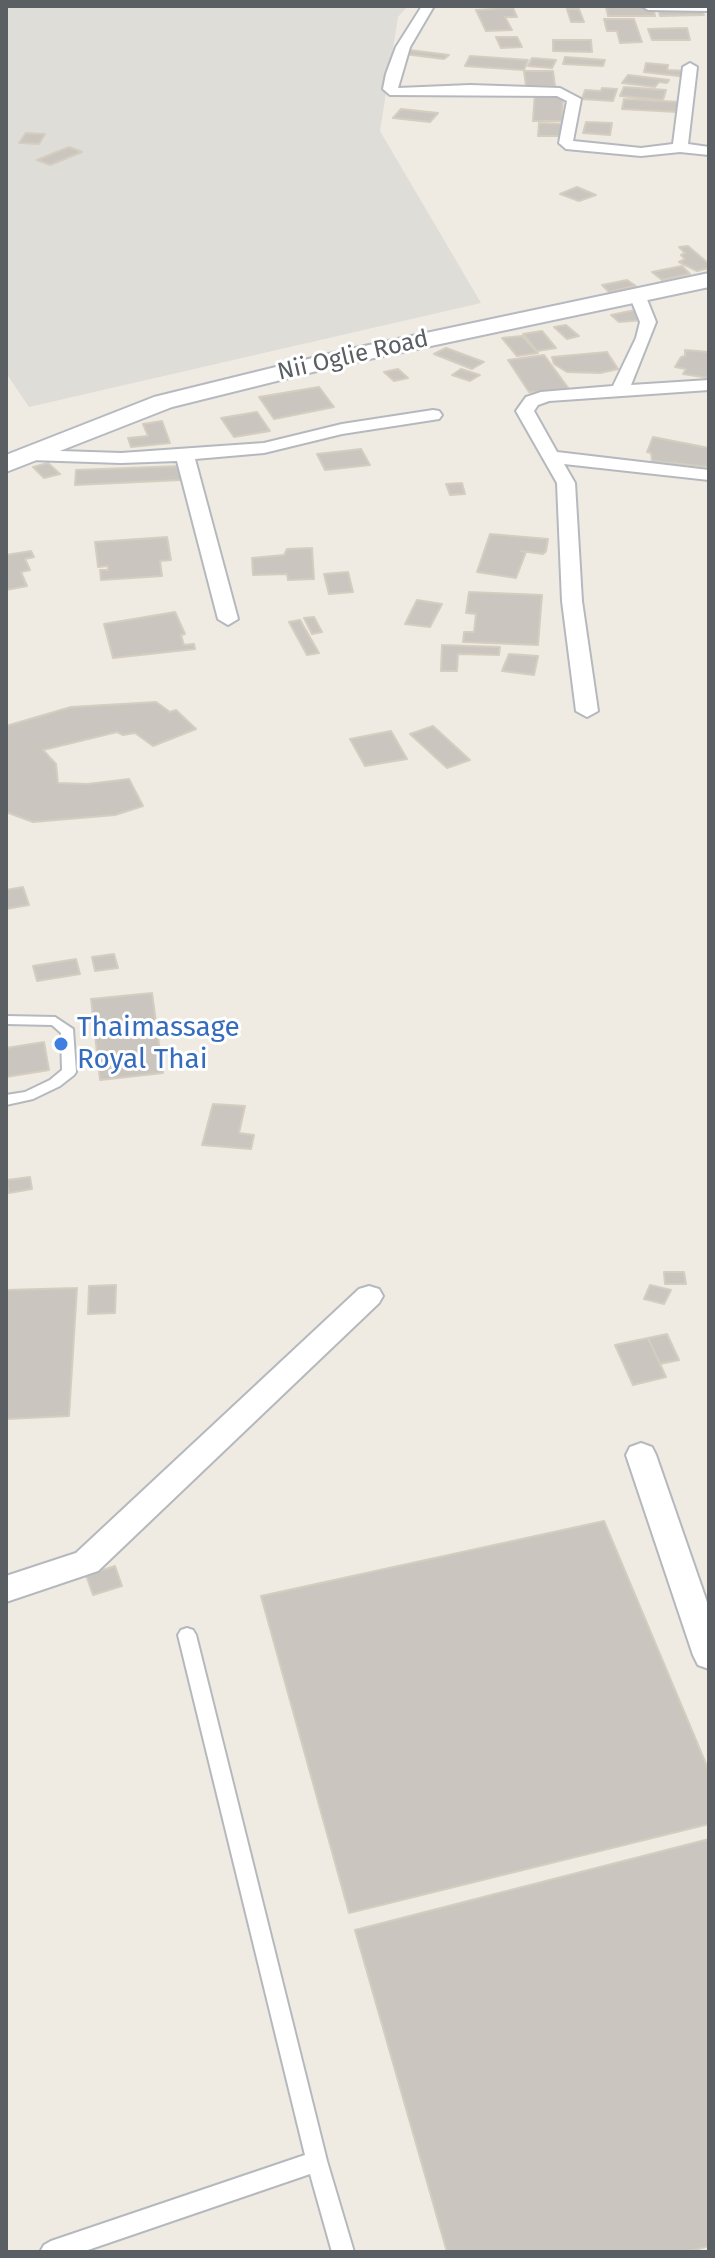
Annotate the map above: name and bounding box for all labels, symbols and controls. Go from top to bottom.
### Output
street label: Nii Oglie Road [275,325,431,387]
place label: Thaimassage Royal Thai [77,1011,240,1077]
marker: Thaimassage Royal Thai [52,1035,70,1053]

